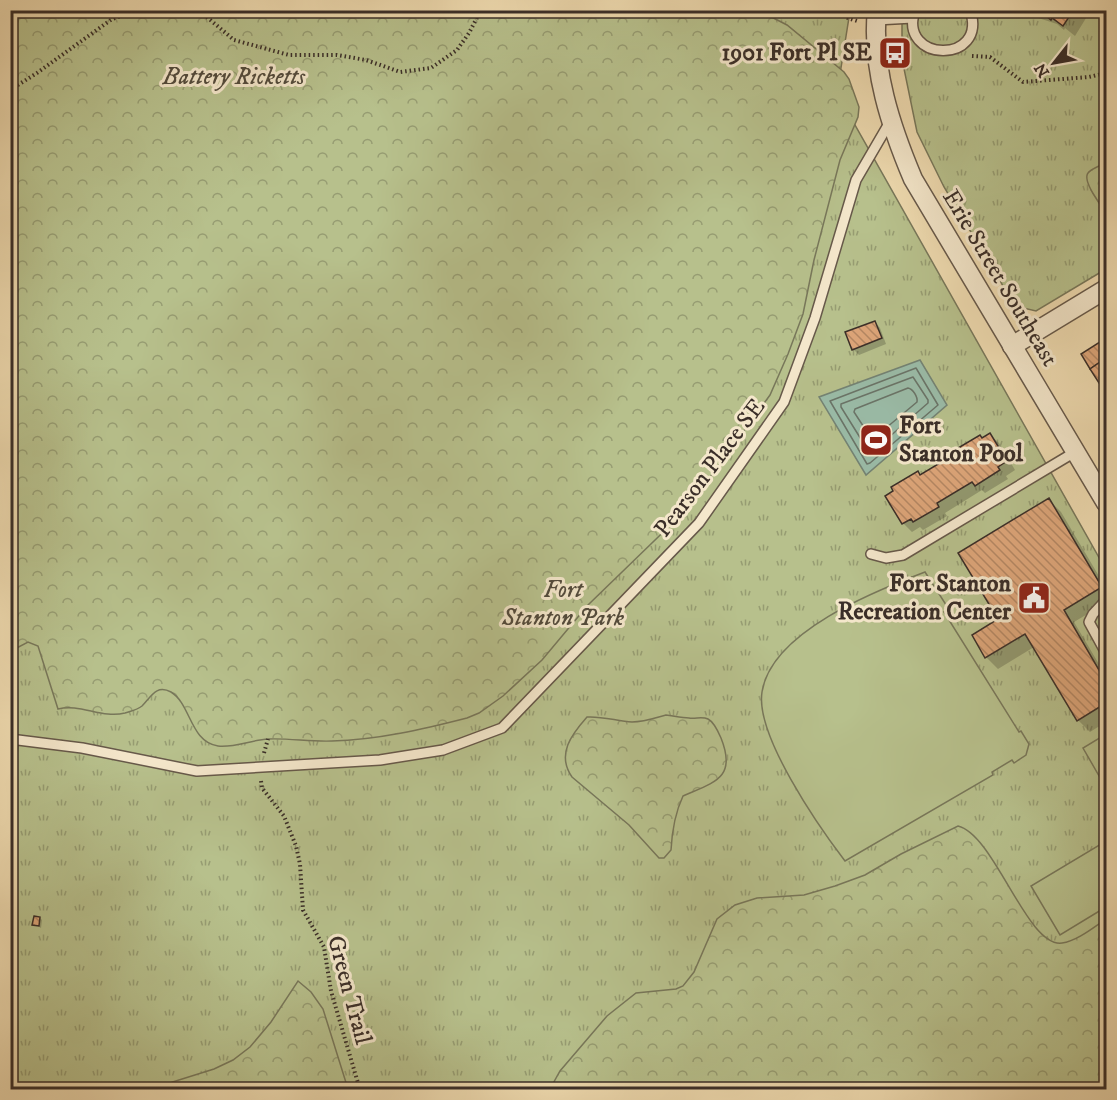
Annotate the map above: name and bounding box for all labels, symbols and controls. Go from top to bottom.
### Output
north arrow [1024,33,1084,93]
bus stop icon: 1901 Fort Pl SE [877,35,913,71]
place label: 1901 Fort Pl SE [721,38,872,68]
text: N [1030,59,1054,81]
park label: Battery Ricketts [162,62,306,92]
street label: Erie Street Southeast [935,184,1065,372]
street label: Pearson Place SE [648,393,772,543]
place label: Fort Stanton Pool [899,411,1024,469]
sports icon: Fort Stanton Pool [858,422,894,458]
place label: Fort Stanton Recreation Center [838,569,1012,627]
park label: Fort Stanton Park [501,575,624,633]
public building icon: Fort Stanton Recreation Center [1016,580,1052,616]
street label: Green Trail [320,932,378,1048]

